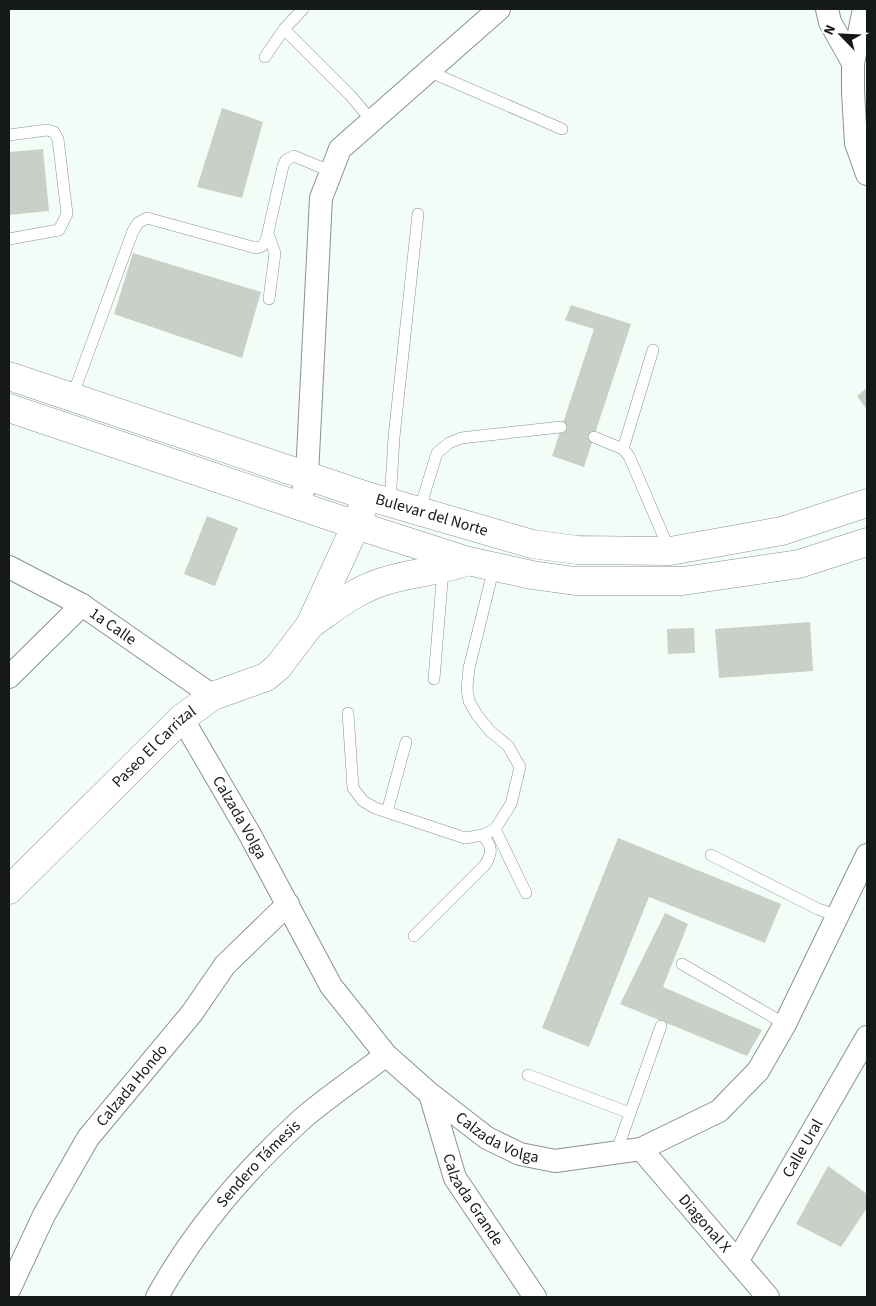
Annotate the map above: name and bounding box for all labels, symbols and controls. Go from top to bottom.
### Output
north arrow [816,10,866,60]
text: N [819,22,841,38]
street label: Bulevar del Norte [373,488,491,542]
street label: 1a Calle [85,602,141,651]
street label: Paseo El Carrizal [107,700,200,793]
street label: Calzada Volga [207,772,272,863]
street label: Calzada Hondo [91,1039,173,1131]
street label: Calzada Volga [451,1107,541,1169]
street label: Sendero Támesis [211,1115,305,1212]
street label: Calle Ural [777,1115,828,1182]
street label: Calzada Grande [437,1151,509,1250]
street label: Diagonal X [673,1189,736,1257]

